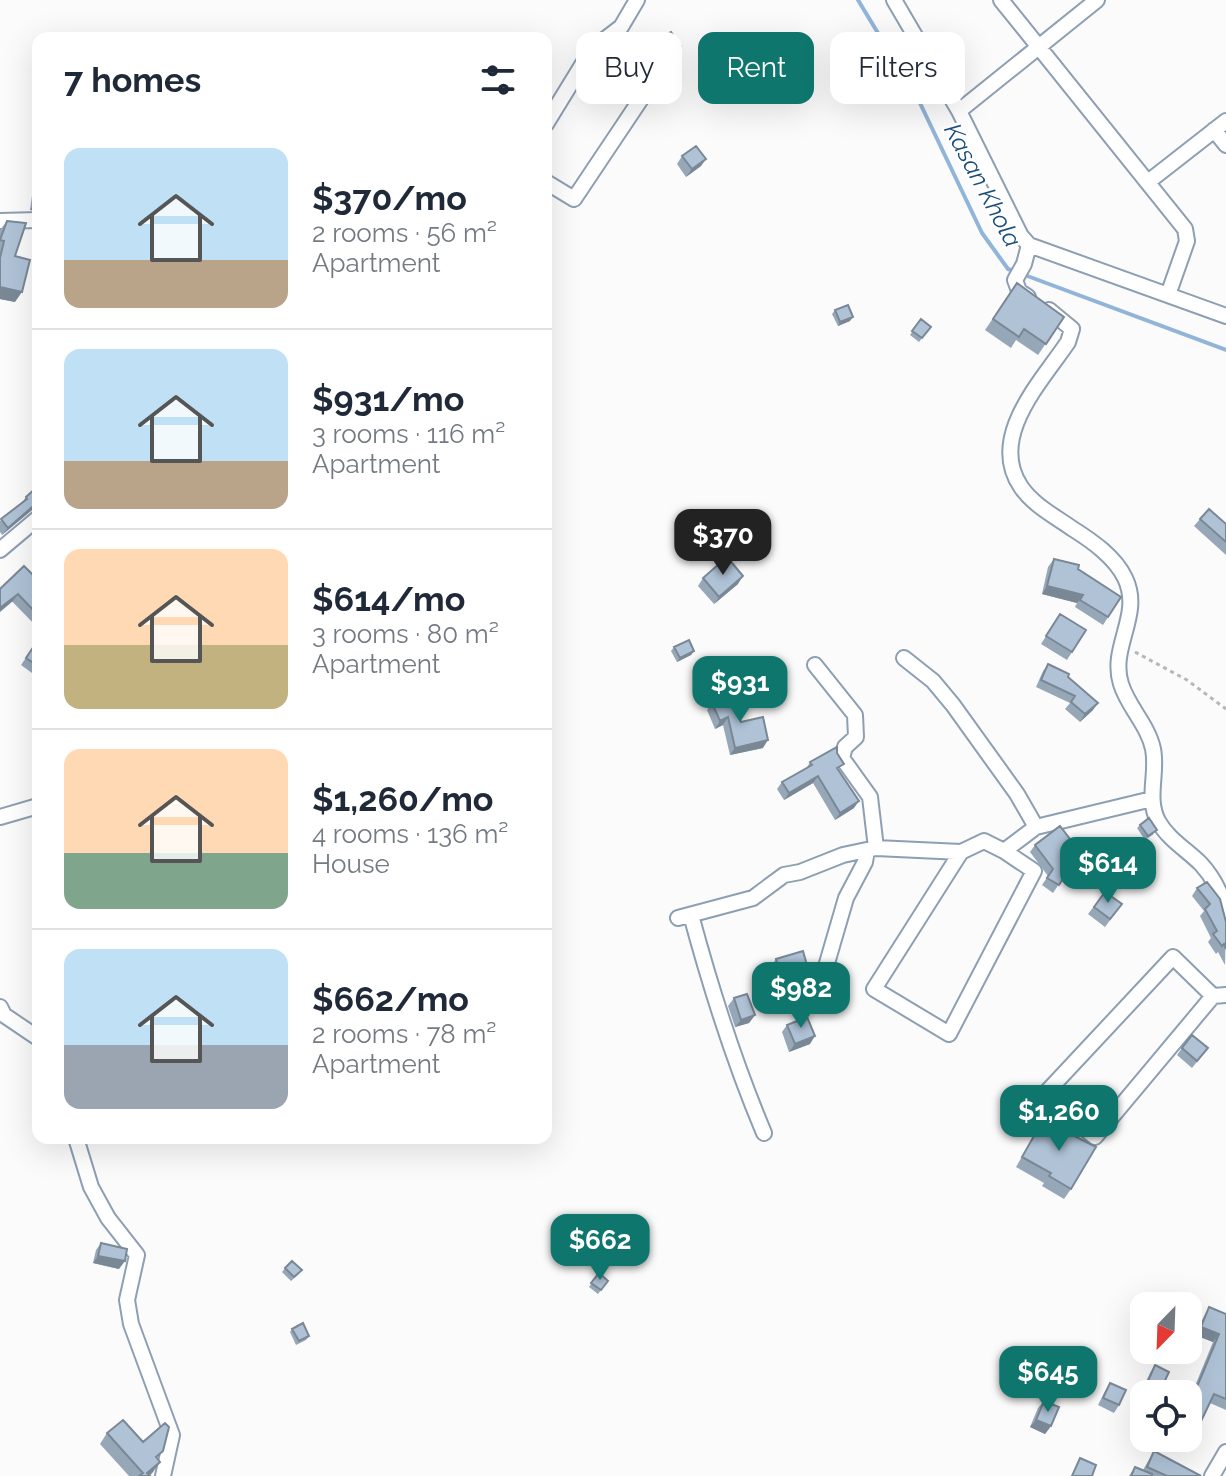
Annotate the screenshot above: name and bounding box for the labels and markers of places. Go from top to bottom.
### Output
pin: $370 [676,509,770,577]
pin: $931 [693,656,787,724]
pin: $614 [1061,837,1155,905]
pin: $982 [754,962,848,1030]
pin: $1,260 [994,1085,1124,1153]
pin: $662 [553,1214,647,1282]
pin: $645 [1001,1346,1095,1414]

